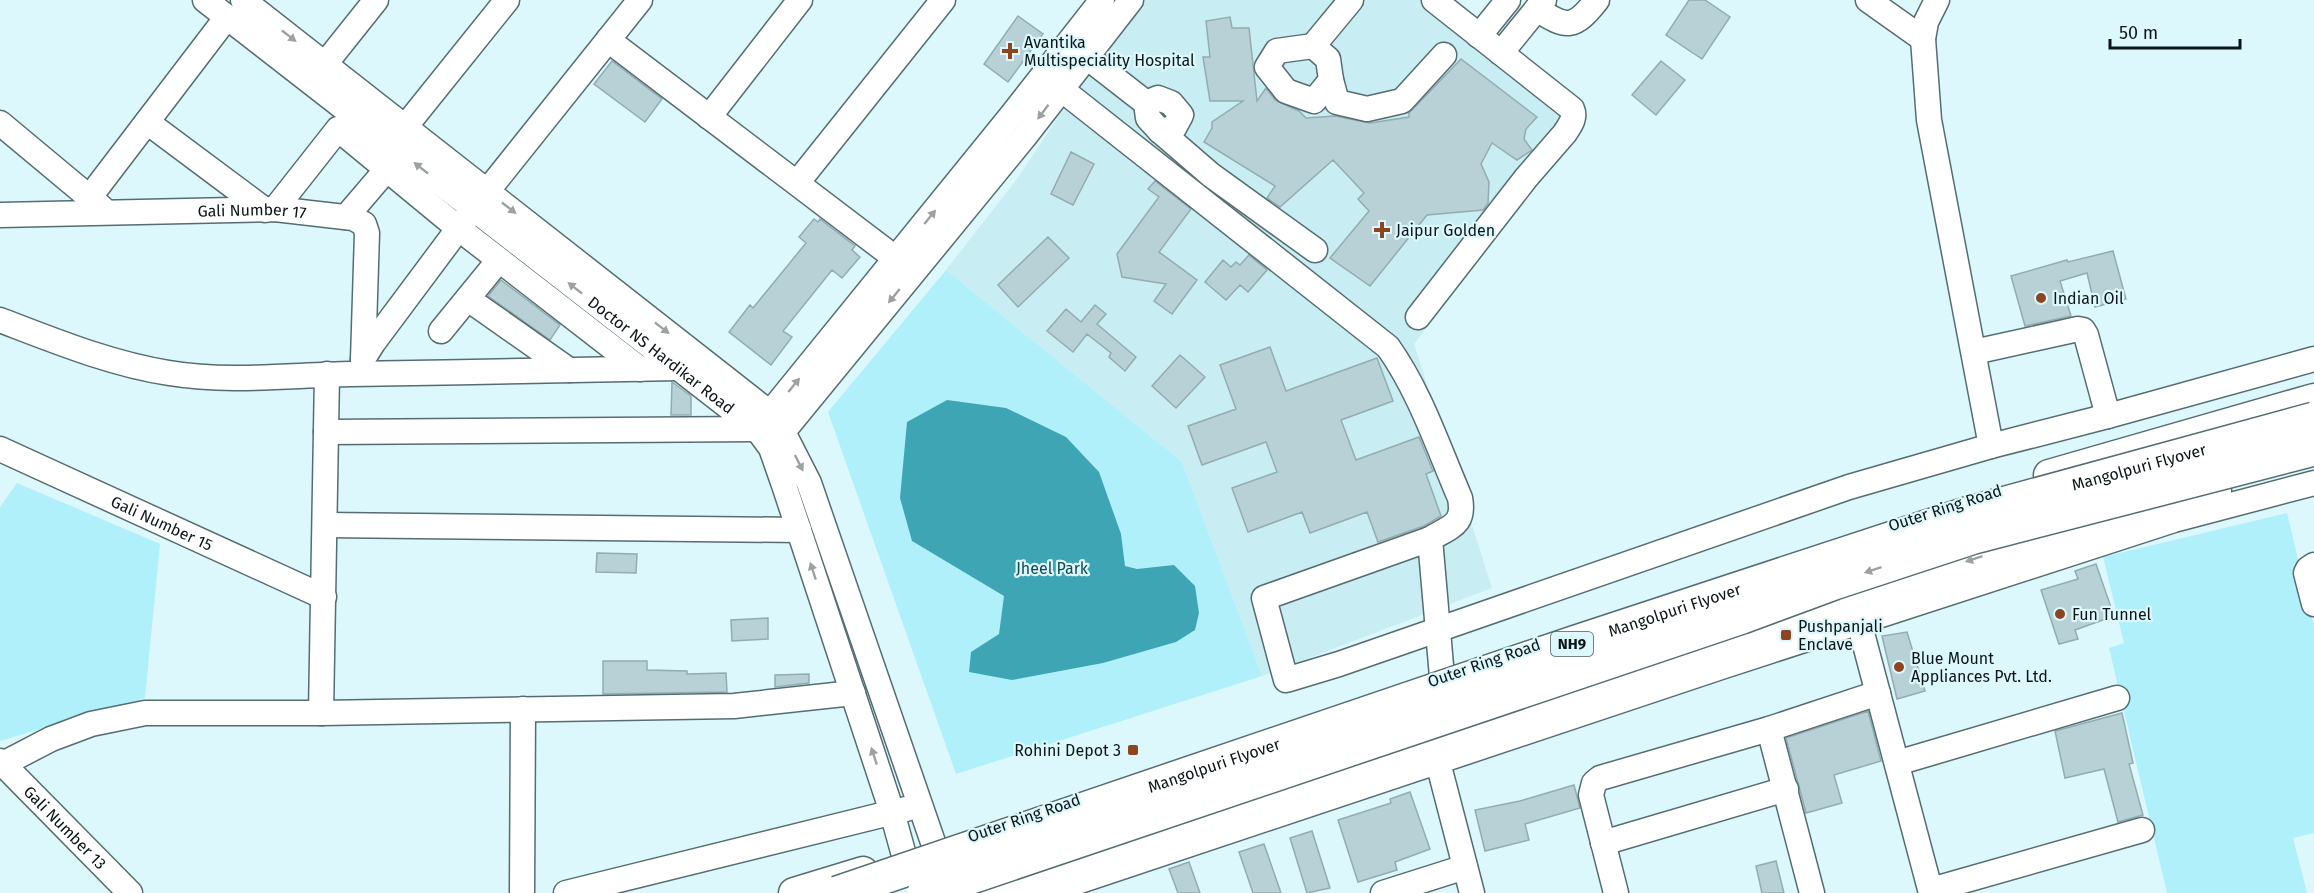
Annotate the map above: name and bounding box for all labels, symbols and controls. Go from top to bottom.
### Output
scale bar [2110,12,2240,50]
text: 50 m [2119,22,2158,44]
one-way arrow [281,30,297,42]
place label: Avantika Multispeciality Hospital [1024,33,1195,70]
marker: Avantika Multispeciality Hospital [1001,42,1019,60]
one-way arrow [1037,104,1050,120]
one-way arrow [413,162,429,175]
street label: Gali Number 17 [197,199,307,222]
one-way arrow [501,201,517,214]
one-way arrow [924,209,936,224]
marker: Jaipur Golden [1373,221,1391,239]
place label: Jaipur Golden [1396,221,1495,240]
one-way arrow [567,281,583,294]
one-way arrow [888,288,901,304]
place label: Indian Oil [2053,289,2124,308]
marker: Indian Oil [2034,291,2048,305]
street label: Doctor NS Hardikar Road [584,292,738,417]
one-way arrow [655,321,670,333]
one-way arrow [788,377,800,392]
street label: Mangolpuri Flyover [2069,439,2209,494]
one-way arrow [794,455,804,472]
street label: Outer Ring Road [1886,481,2004,535]
street label: Gali Number 15 [108,492,216,554]
one-way arrow [1965,554,1983,564]
park label: Jheel Park [1016,559,1089,578]
one-way arrow [807,562,817,580]
one-way arrow [1864,566,1882,575]
street label: Mangolpuri Flyover [1606,579,1744,640]
place label: Fun Tunnel [2072,605,2152,624]
marker: Fun Tunnel [2053,607,2067,621]
place label: Pushpanjali Enclave [1798,617,1883,654]
marker: Pushpanjali Enclave [1779,628,1793,642]
road number: NH9 [1551,632,1593,656]
street label: Outer Ring Road [1425,635,1543,691]
place label: Blue Mount Appliances Pvt. Ltd. [1911,649,2052,686]
marker: Blue Mount Appliances Pvt. Ltd. [1892,660,1906,674]
street label: Mangolpuri Flyover [1145,733,1283,796]
place label: Rohini Depot 3 [1014,741,1121,760]
marker: Rohini Depot 3 [1126,743,1140,757]
one-way arrow [869,747,878,765]
street label: Gali Number 13 [20,782,111,873]
street label: Outer Ring Road [965,790,1083,846]

